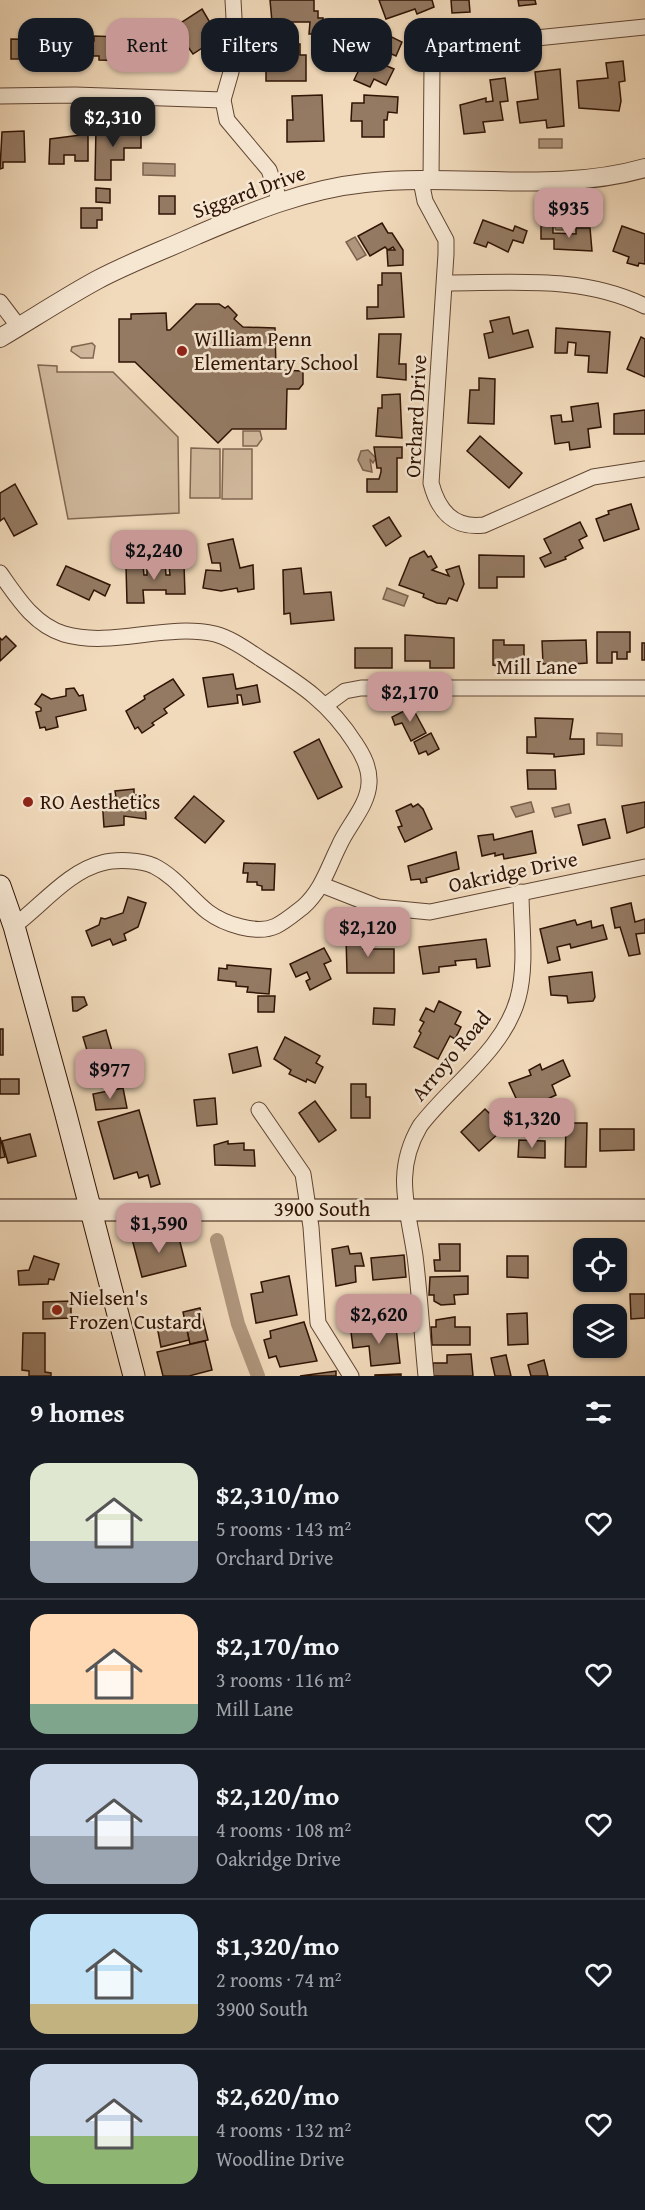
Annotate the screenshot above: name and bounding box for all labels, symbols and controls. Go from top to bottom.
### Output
chip: Buy [18,18,94,72]
chip: Rent [106,18,189,72]
chip: Filters [201,18,299,72]
chip: New [311,18,392,72]
chip: Apartment [404,18,542,72]
pin: $2,310 [64,97,162,148]
text: $2,310 [84,102,142,131]
street label: Siggard Drive [188,157,310,226]
pin: $935 [533,188,605,239]
text: $935 [548,193,590,222]
place label: William Penn Elementary School [194,323,359,378]
marker: William Penn Elementary School [175,344,189,358]
street label: Orchard Drive [397,354,434,478]
pin: $2,240 [105,530,203,581]
text: $2,240 [125,535,183,564]
street label: Mill Lane [496,651,578,682]
pin: $2,170 [361,672,459,723]
text: $2,170 [381,677,439,706]
place label: RO Aesthetics [40,786,160,817]
marker: RO Aesthetics [21,795,35,809]
street label: Oakridge Drive [446,843,580,900]
pin: $2,120 [319,907,417,958]
text: $2,120 [339,912,397,941]
street label: Arroyo Road [403,1003,498,1108]
pin: $977 [74,1049,146,1100]
text: $977 [89,1054,131,1083]
pin: $1,320 [483,1098,581,1149]
text: $1,320 [503,1103,561,1132]
street label: 3900 South [274,1193,371,1224]
pin: $1,590 [110,1203,208,1254]
text: $1,590 [130,1208,188,1237]
map controls [573,1238,627,1358]
button: locate [573,1238,627,1292]
place label: Nielsen's Frozen Custard [69,1282,203,1337]
pin: $2,620 [330,1294,428,1345]
text: $2,620 [350,1299,408,1328]
marker: Nielsen's Frozen Custard [50,1303,64,1317]
button: layers [573,1304,627,1358]
text: 9 homes [30,1393,125,1432]
icon: filters [582,1396,615,1429]
text: $2,310/mo [216,1475,339,1514]
icon: home [78,1487,150,1559]
icon: heart [582,1507,615,1540]
text: 5 rooms · 143 m² [216,1514,351,1543]
text: Orchard Drive [216,1543,333,1572]
text: $2,170/mo [216,1626,339,1665]
icon: home [78,1638,150,1710]
icon: heart [582,1658,615,1691]
text: 3 rooms · 116 m² [216,1665,351,1694]
text: Mill Lane [216,1694,293,1723]
text: $2,120/mo [216,1776,339,1815]
icon: home [78,1788,150,1860]
icon: heart [582,1808,615,1841]
text: 4 rooms · 108 m² [216,1815,351,1844]
text: Oakridge Drive [216,1844,341,1873]
text: $1,320/mo [216,1926,339,1965]
icon: home [78,1938,150,2010]
icon: heart [582,1958,615,1991]
text: 2 rooms · 74 m² [216,1965,342,1994]
text: 3900 South [216,1994,308,2023]
text: $2,620/mo [216,2076,339,2115]
icon: home [78,2088,150,2160]
icon: heart [582,2108,615,2141]
text: 4 rooms · 132 m² [216,2115,351,2144]
text: Woodline Drive [216,2144,344,2173]

